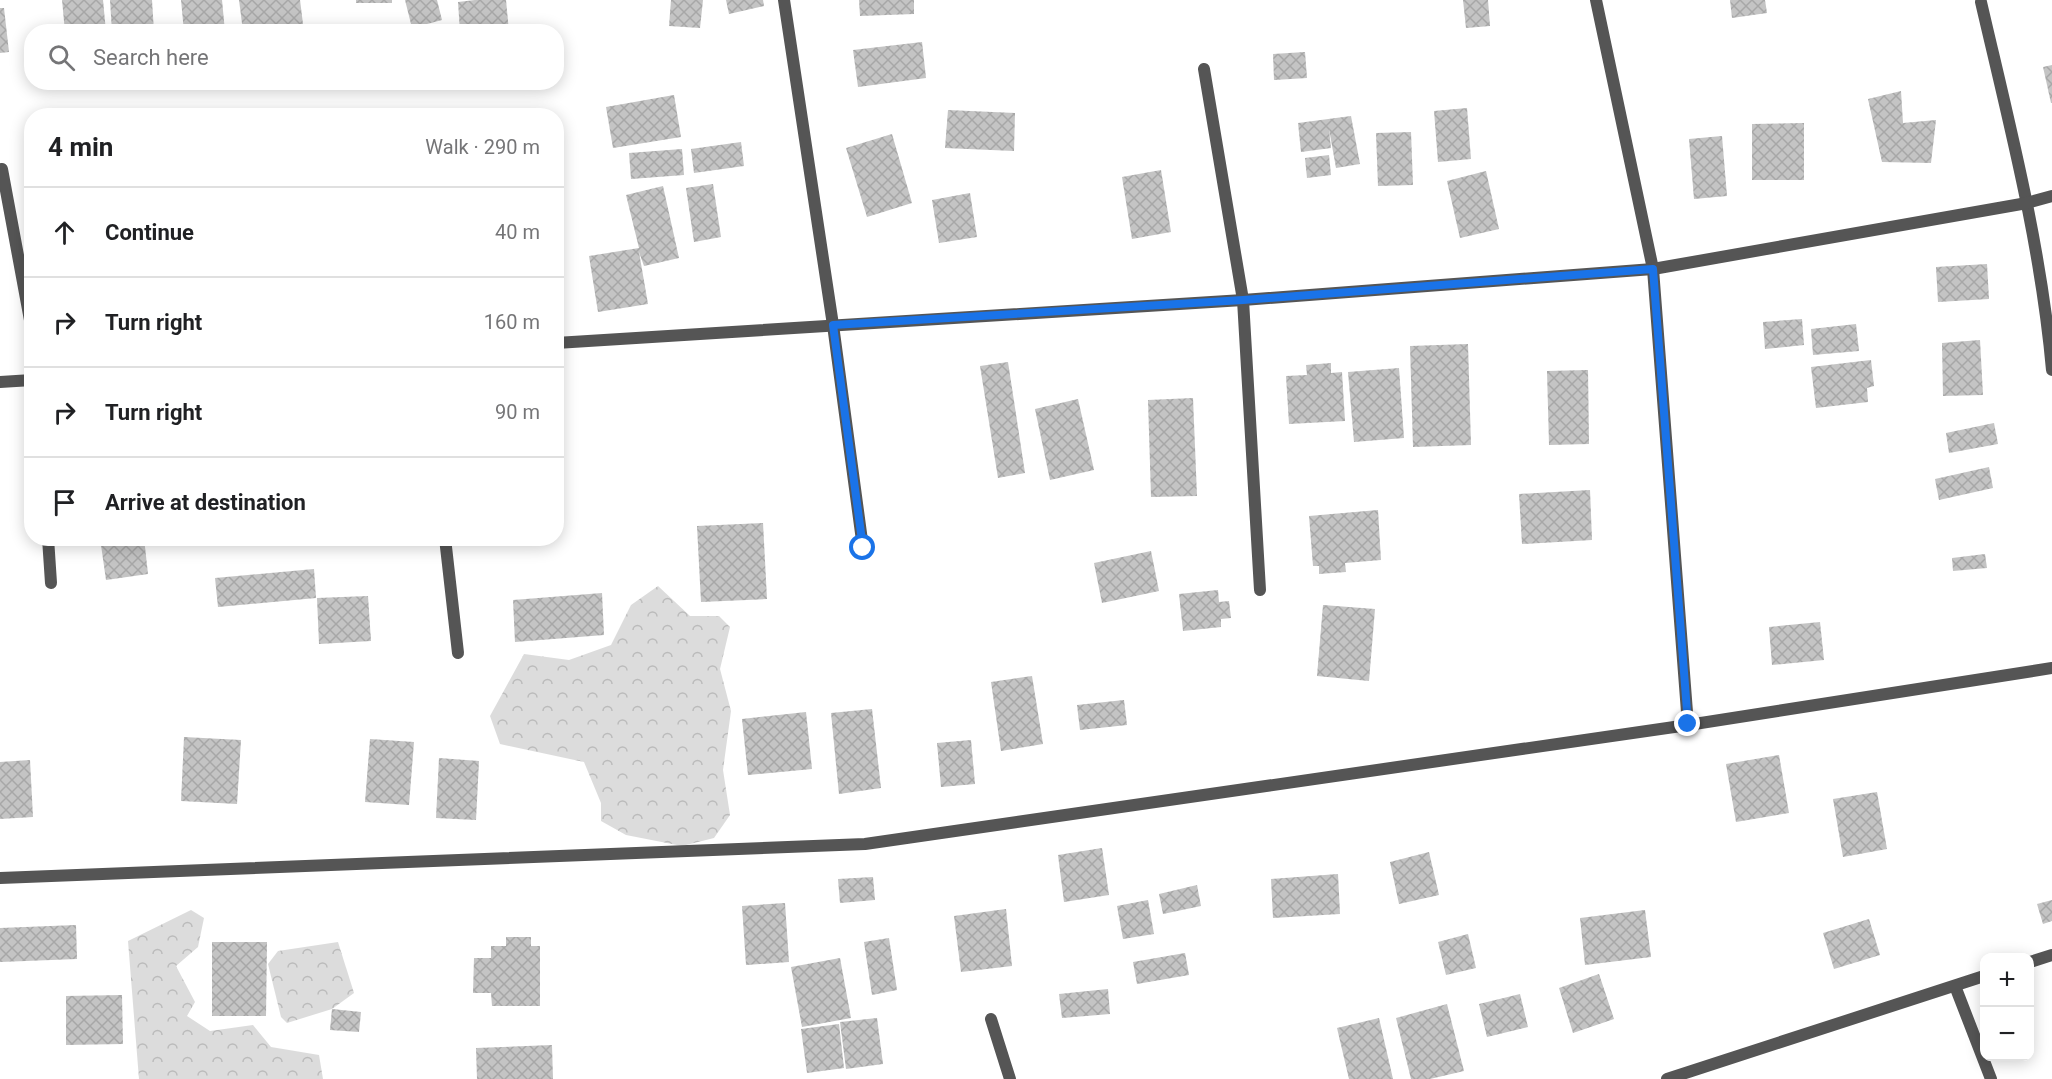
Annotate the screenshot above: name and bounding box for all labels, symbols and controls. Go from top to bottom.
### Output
search box [24,24,564,90]
icon: search [45,41,78,74]
text: Search here [93,45,209,70]
text: 4 min [48,132,113,162]
text: Walk · 290 m [425,135,540,159]
icon: ahead [48,216,81,249]
text: Continue [105,220,194,245]
text: 40 m [495,220,540,244]
icon: right [48,306,81,339]
text: Turn right [105,310,202,335]
text: 160 m [484,310,540,334]
icon: right [48,396,81,429]
text: Turn right [105,400,202,425]
text: 90 m [495,400,540,424]
icon: arrive [48,486,81,519]
text: Arrive at destination [105,490,306,515]
route start [849,534,875,560]
route end [1674,710,1700,736]
map controls [1980,953,2034,1061]
button: + [1980,953,2034,1007]
button: − [1980,1007,2034,1061]

